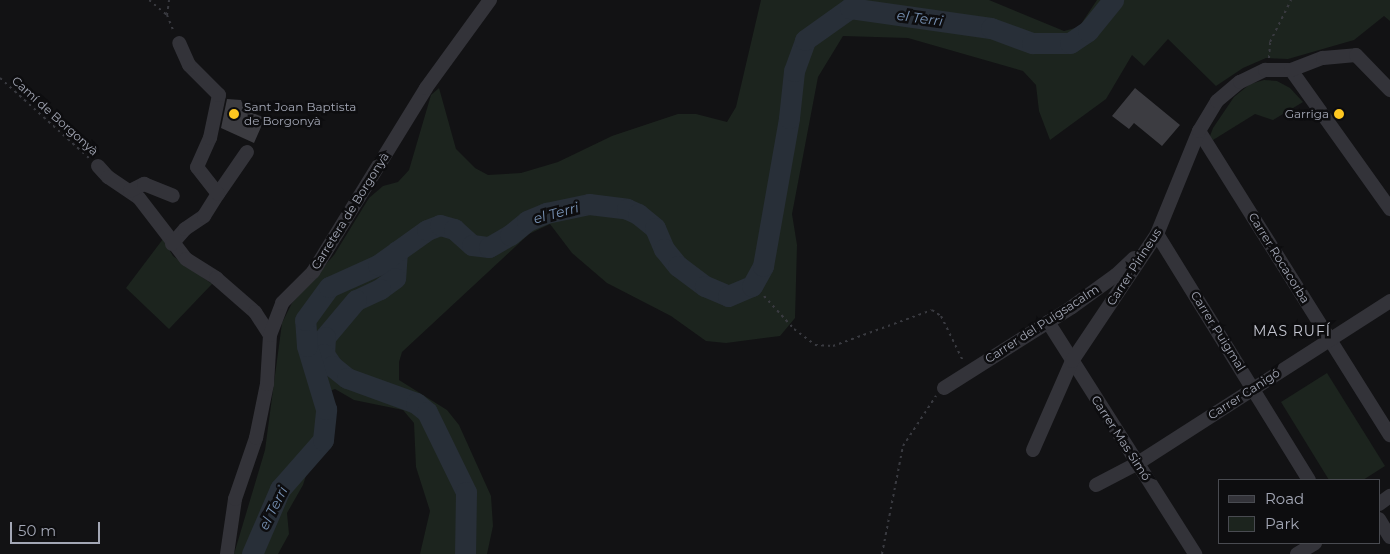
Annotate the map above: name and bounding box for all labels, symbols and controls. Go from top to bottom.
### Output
water label: el Terri [896,6,944,30]
street label: Camí de Borgonyà [9,73,101,159]
place label: Sant Joan Baptista de Borgonyà [244,100,356,128]
place label: Garriga [1285,107,1329,121]
marker: Sant Joan Baptista de Borgonyà [228,108,240,120]
marker: Garriga [1333,108,1345,120]
street label: Carretera de Borgonyà [308,150,392,272]
water label: el Terri [531,199,581,227]
street label: Carrer Rocacorba [1245,210,1313,306]
street label: Carrer Pirineus [1104,226,1164,308]
street label: Carrer del Puigsacalm [982,282,1102,366]
street label: Carrer Puigmal [1188,288,1248,374]
district label: MAS RUFÍ [1252,323,1332,339]
street label: Carrer Canigó [1205,365,1283,423]
street label: Carrer Mas Simó [1088,393,1154,483]
legend [1218,479,1380,544]
water label: el Terri [255,484,291,532]
text: Road [1265,489,1304,508]
scale bar [12,512,102,544]
text: Park [1265,514,1299,533]
text: 50 m [18,521,56,540]

